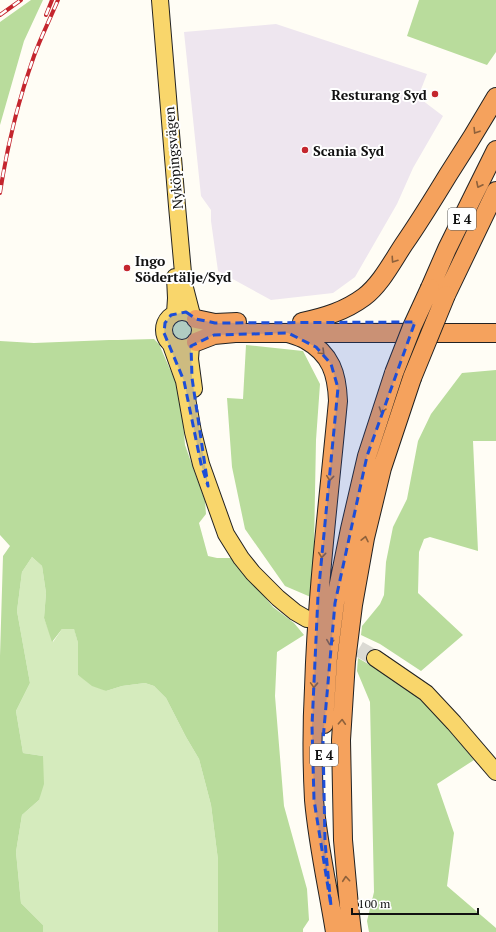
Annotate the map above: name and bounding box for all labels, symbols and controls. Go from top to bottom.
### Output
place label: Resturang Syd [331,85,428,104]
marker: Resturang Syd [430,89,440,99]
street label: Nyköpingsvägen [159,105,187,210]
one-way arrow [473,127,481,134]
place label: Scania Syd [313,141,385,160]
marker: Scania Syd [300,145,310,155]
one-way arrow [476,181,484,188]
road number: E 4 [448,208,476,230]
place label: Ingo Södertälje/Syd [135,251,232,286]
one-way arrow [391,256,399,263]
marker: Ingo Södertälje/Syd [122,263,132,273]
one-way arrow [317,348,325,355]
one-way arrow [378,406,387,413]
one-way arrow [326,475,335,481]
one-way arrow [360,536,368,543]
one-way arrow [318,552,327,558]
one-way arrow [326,639,335,645]
one-way arrow [309,682,318,688]
one-way arrow [338,719,347,725]
road number: E 4 [310,744,338,766]
one-way arrow [342,876,351,882]
scale bar [352,890,478,916]
text: 100 m [358,896,391,911]

